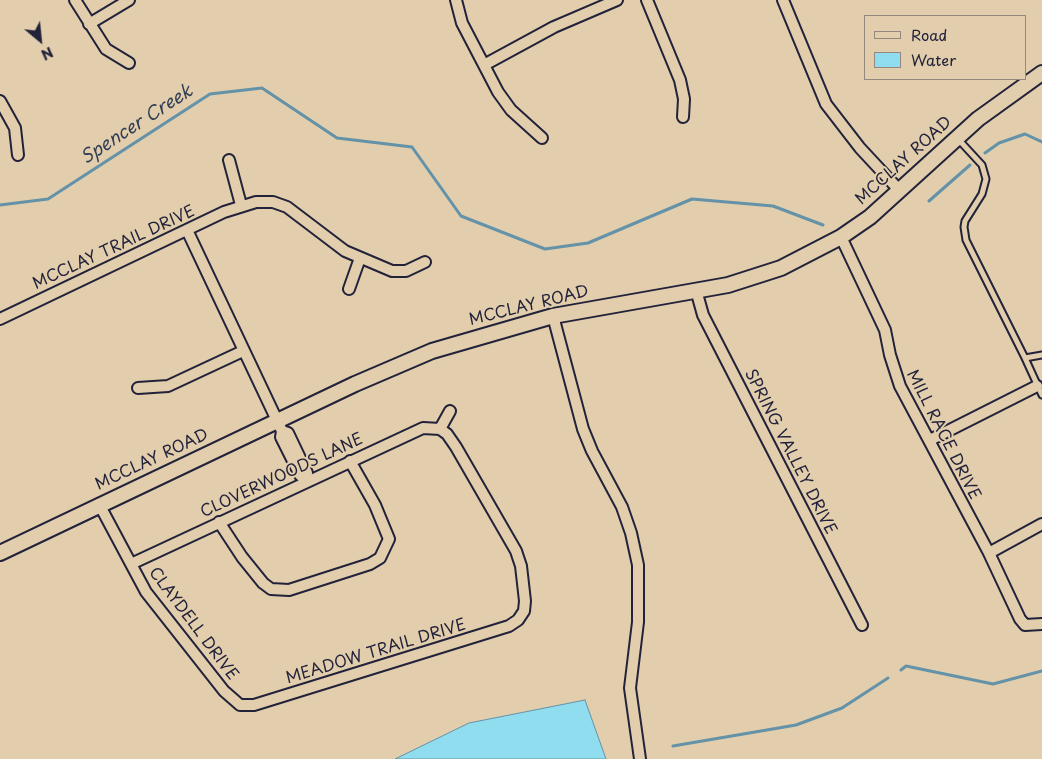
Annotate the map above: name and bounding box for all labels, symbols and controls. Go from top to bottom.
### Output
north arrow [15,15,65,65]
legend [864,15,1027,80]
text: Road [911,23,947,46]
text: N [37,42,57,66]
text: Water [911,48,956,71]
water label: Spencer Creek [77,81,197,169]
street label: MCCLAY ROAD [852,113,956,209]
street label: MCCLAY TRAIL DRIVE [30,202,198,294]
street label: MCCLAY ROAD [467,282,591,330]
street label: SPRING VALLEY DRIVE [740,366,840,538]
street label: MILL RACE DRIVE [902,367,984,503]
street label: MCCLAY ROAD [92,425,212,495]
street label: CLOVERWOODS LANE [198,430,366,522]
street label: CLAYDELL DRIVE [144,564,242,684]
street label: MEADOW TRAIL DRIVE [284,615,468,689]

